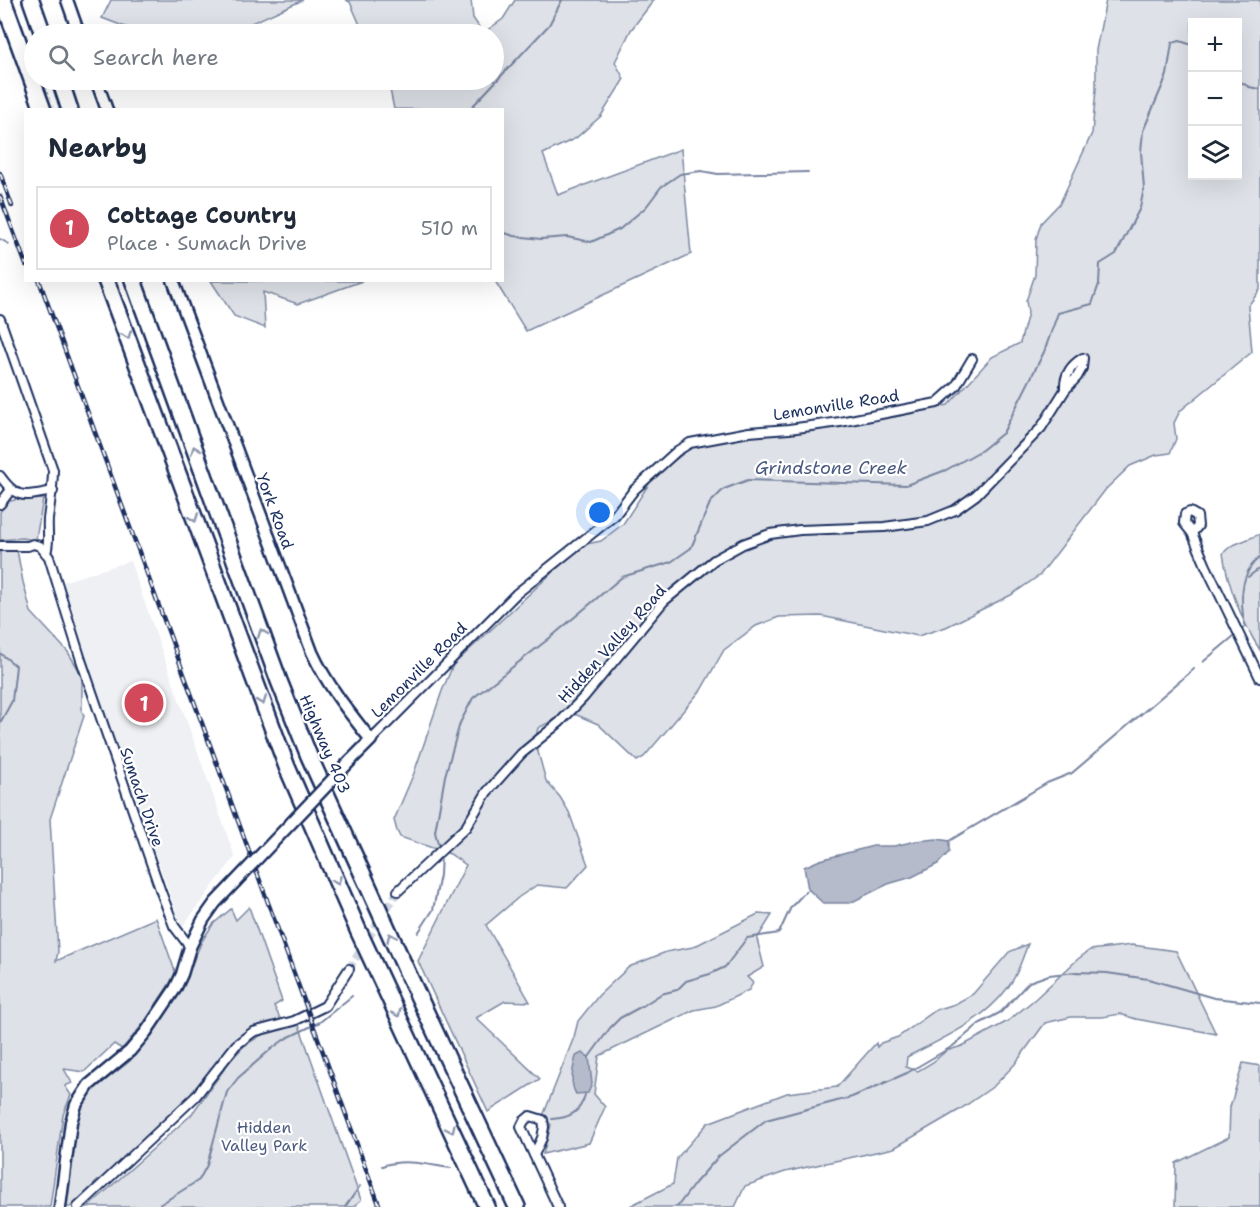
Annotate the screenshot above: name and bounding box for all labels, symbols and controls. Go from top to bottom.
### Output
map controls [1188,18,1242,180]
button: + [1188,18,1242,72]
search box [24,24,504,90]
icon: search [45,41,78,74]
text: Search here [93,43,219,72]
button: − [1188,72,1242,126]
button: layers [1188,126,1242,180]
text: Nearby [48,130,147,165]
text: Cottage Country [107,201,297,230]
text: 1 [65,215,74,241]
text: 510 m [421,215,478,241]
text: Place · Sumach Drive [107,230,307,256]
one-way arrow [119,330,132,340]
street label: Lemonville Road [771,385,901,425]
one-way arrow [189,445,202,456]
water label: Grindstone Creek [755,456,908,480]
street label: York Road [252,470,298,552]
your location [585,498,614,527]
one-way arrow [187,512,200,523]
street label: Hidden Valley Road [553,580,671,708]
street label: Lemonville Road [367,618,471,722]
one-way arrow [256,628,269,639]
pin: 1 [124,680,164,726]
street label: Highway 403 [295,691,355,797]
one-way arrow [255,695,268,706]
street label: Sumach Drive [115,744,169,850]
one-way arrow [329,875,341,886]
one-way arrow [386,932,398,943]
one-way arrow [390,1007,402,1018]
park label: Hidden Valley Park [221,1117,307,1156]
one-way arrow [443,1122,455,1133]

